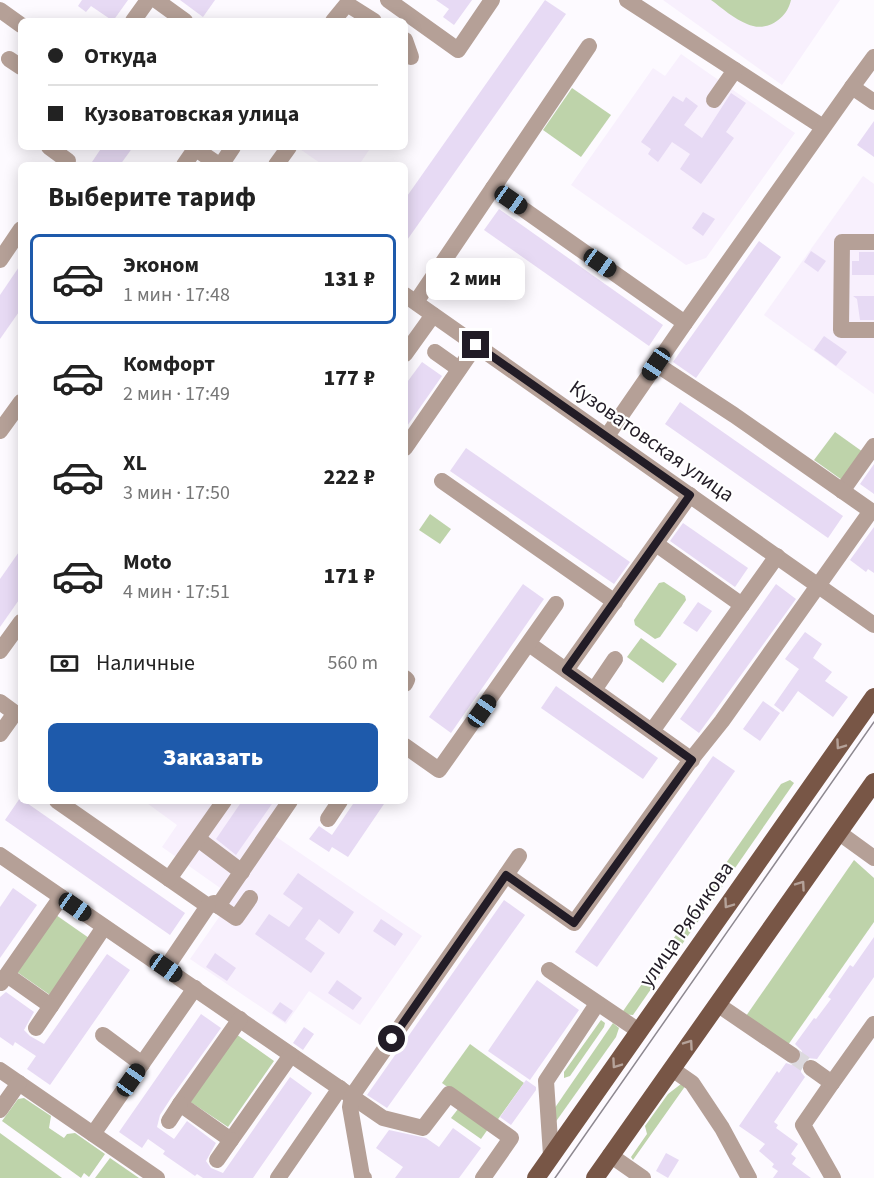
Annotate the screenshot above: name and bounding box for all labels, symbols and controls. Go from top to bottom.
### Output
text: Откуда [84,40,157,72]
text: Кузоватовская улица [84,98,299,130]
text: Выберите тариф [48,178,256,217]
car [491,182,531,218]
car [580,245,620,281]
text: Эконом [123,249,199,281]
icon: car [51,252,105,306]
callout: 2 мин [426,258,526,300]
text: 131 ₽ [324,263,375,295]
text: 2 мин [450,265,501,293]
text: 1 мин · 17:48 [123,281,230,309]
route end [462,331,489,358]
car [638,344,674,384]
text: Комфорт [123,348,215,380]
icon: car [51,351,105,405]
text: 177 ₽ [324,362,375,394]
street label: Кузоватовская улица [563,373,741,509]
text: 2 мин · 17:49 [123,380,230,408]
text: XL [123,447,147,479]
icon: car [51,450,105,504]
text: 222 ₽ [324,461,375,493]
text: 3 мин · 17:50 [123,479,230,507]
text: Moto [123,546,172,578]
icon: car [51,549,105,603]
text: 171 ₽ [324,560,375,592]
text: 4 мин · 17:51 [123,578,230,606]
icon: cash [48,647,81,680]
text: Наличные [96,647,195,679]
text: 560 m [328,649,378,677]
car [464,691,500,731]
button: Заказать [48,723,378,792]
one-way arrow [836,738,847,749]
street label: улица Рябикова [631,855,741,993]
one-way arrow [794,880,805,891]
car [55,889,95,925]
one-way arrow [724,897,735,908]
car [146,950,186,986]
route start [378,1025,405,1052]
one-way arrow [682,1040,693,1051]
one-way arrow [612,1057,623,1068]
car [113,1060,149,1100]

